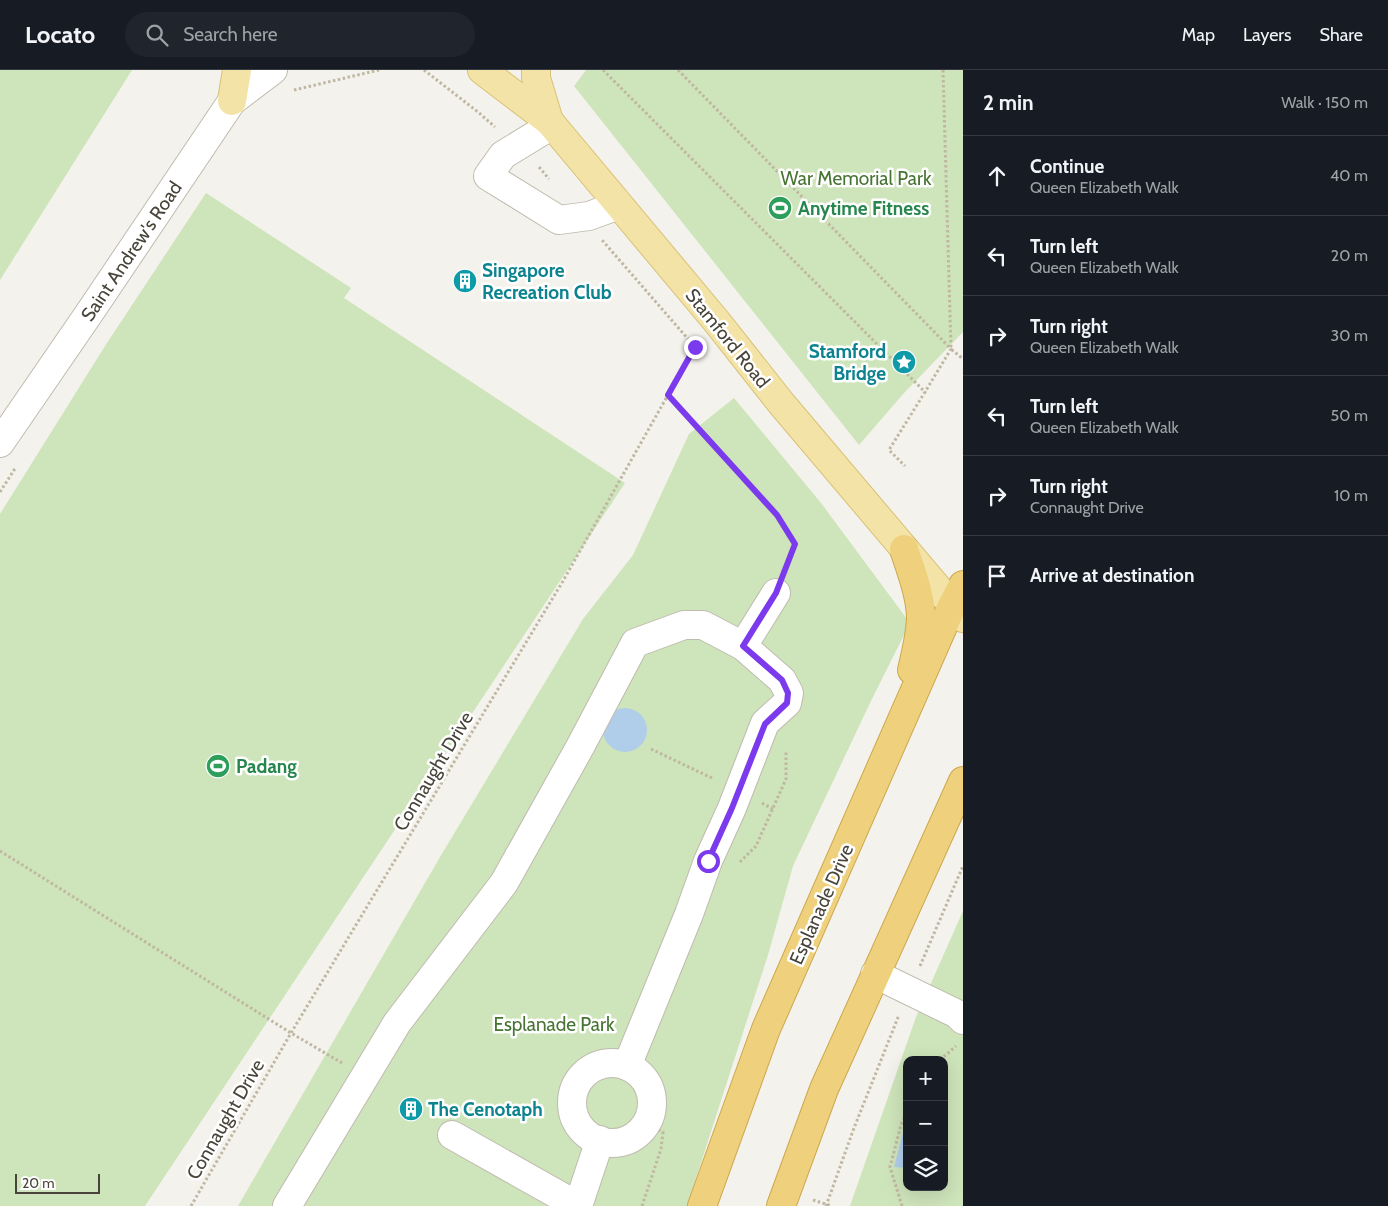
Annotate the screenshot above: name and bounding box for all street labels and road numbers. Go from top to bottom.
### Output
street label: Saint Andrew's Road [76,177,187,326]
street label: Stamford Road [681,284,775,393]
street label: Connaught Drive [389,707,478,835]
street label: Esplanade Drive [785,840,858,968]
street label: Connaught Drive [182,1055,269,1184]

